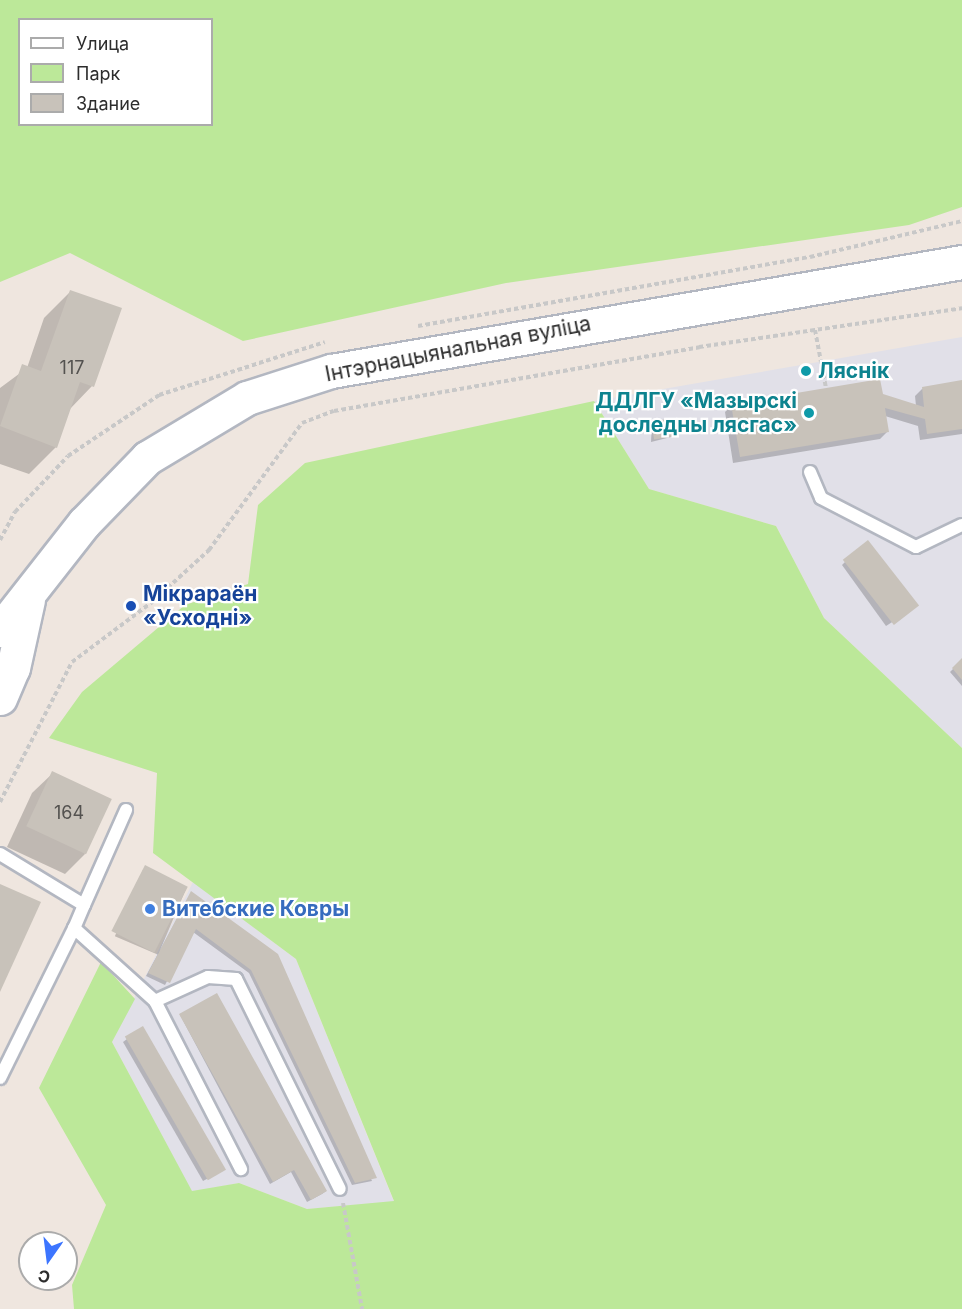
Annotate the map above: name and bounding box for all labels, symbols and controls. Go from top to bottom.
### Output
legend [18,18,213,126]
text: Улица [76,33,129,54]
text: Парк [76,63,120,84]
text: Здание [76,93,140,114]
street label: Інтэрнацыянальная вуліца [323,311,593,387]
house number: 117 [60,357,84,379]
place label: Ляснік [818,358,889,384]
marker: Ляснік [799,364,813,378]
place label: ДДЛГУ «Мазырскі доследны лясгас» [595,388,797,438]
marker: ДДЛГУ «Мазырскі доследны лясгас» [802,406,816,420]
place label: Мікрараён «Усходні» [143,581,257,631]
marker: Мікрараён «Усходні» [124,599,138,613]
house number: 164 [54,802,84,824]
place label: Витебские Ковры [162,896,349,922]
marker: Витебские Ковры [143,902,157,916]
north arrow [18,1231,78,1291]
text: С [36,1265,52,1288]

